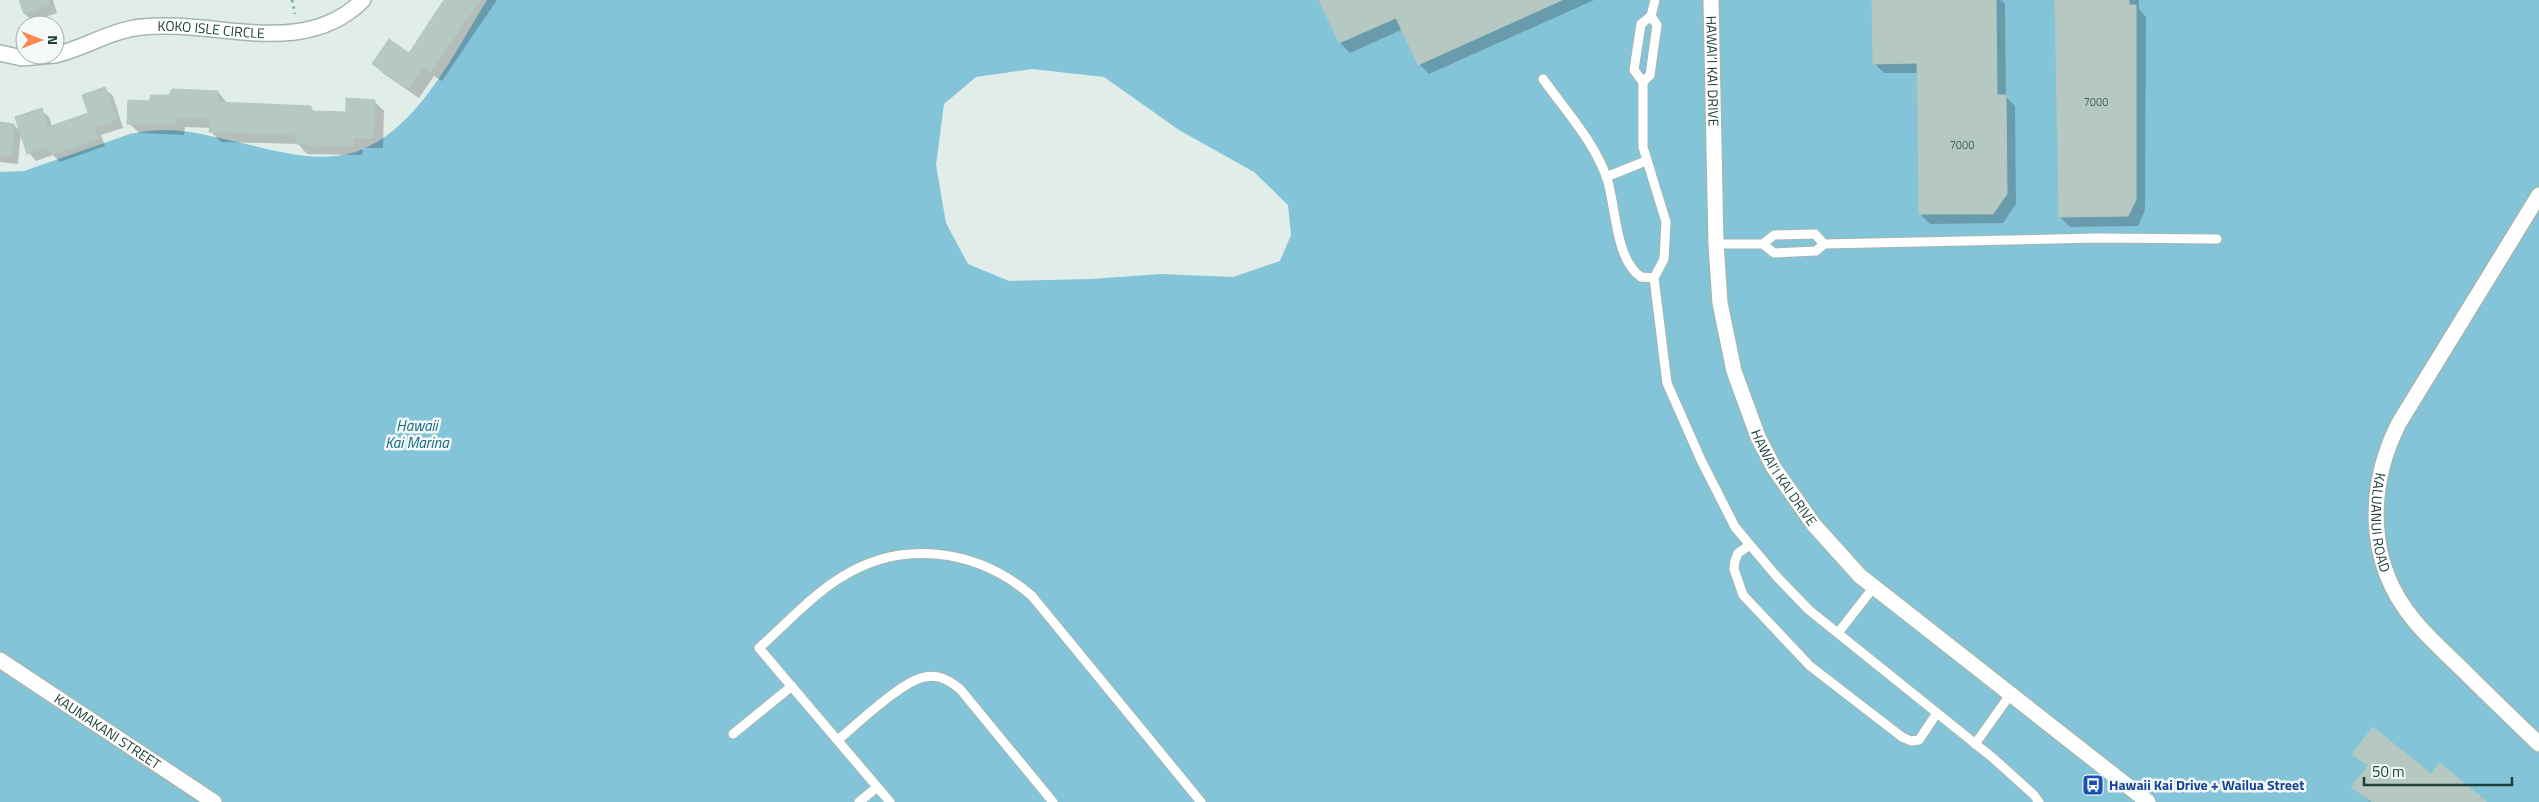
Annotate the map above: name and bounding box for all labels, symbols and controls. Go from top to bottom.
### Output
north arrow [15,15,65,65]
street label: KOKO ISLE CIRCLE [157,15,265,43]
street label: HAWAI’I KAI DRIVE [1701,15,1725,127]
text: N [43,35,64,45]
house number: 7000 [2084,94,2108,110]
house number: 7000 [1950,137,1974,153]
water label: Hawaii Kai Marina [385,414,450,454]
street label: HAWAI’I KAI DRIVE [1746,426,1823,530]
street label: KALUANUI ROAD [2366,471,2396,575]
street label: KAUMAKANI STREET [50,688,166,774]
scale bar [2364,754,2512,786]
text: 50 m [2372,760,2405,783]
bus stop icon: Hawaii Kai Drive + Wailua Street [2081,773,2105,797]
place label: Hawaii Kai Drive + Wailua Street [2109,774,2304,795]

